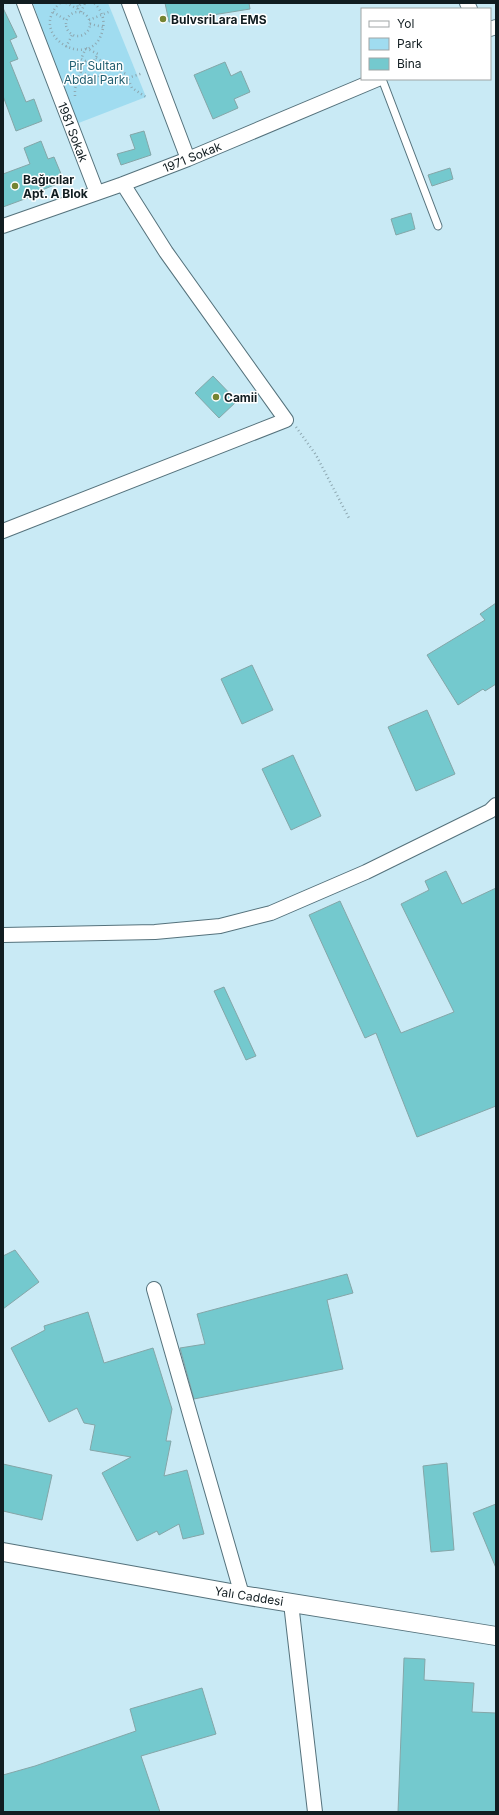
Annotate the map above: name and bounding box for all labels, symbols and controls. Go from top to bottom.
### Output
legend [361,8,491,80]
place label: BulvsriLara EMS [171,12,267,27]
marker: BulvsriLara EMS [158,14,168,24]
text: Yol [397,16,414,31]
text: Park [397,36,423,51]
text: Bina [397,56,422,71]
park label: Pir Sultan Abdal Parkı [64,58,128,87]
street label: 1981 Sokak [55,100,91,164]
street label: 1971 Sokak [160,138,224,176]
place label: Bağıcılar Apt. A Blok [23,172,88,201]
marker: Bağıcılar Apt. A Blok [10,181,20,191]
place label: Camii [224,390,257,405]
marker: Camii [211,392,221,402]
street label: Yalı Caddesi [213,1583,285,1609]

